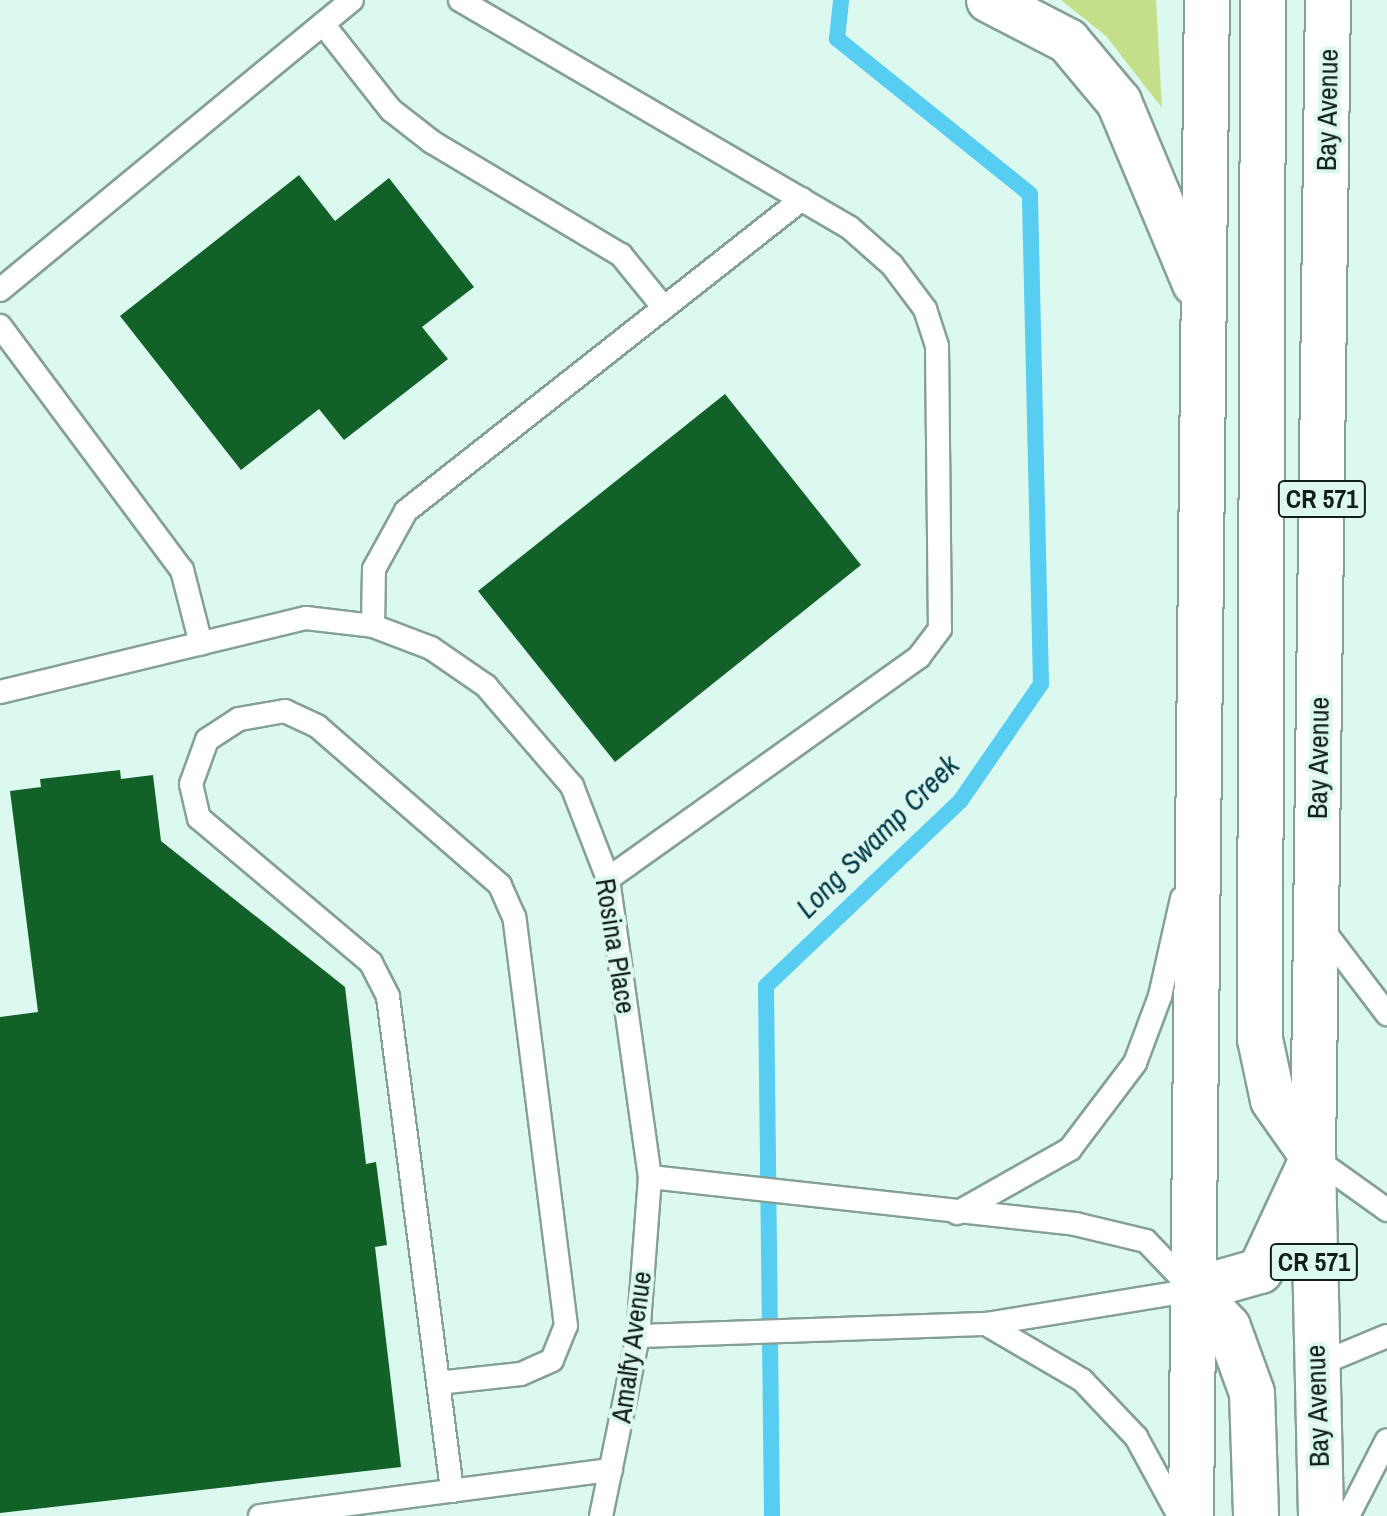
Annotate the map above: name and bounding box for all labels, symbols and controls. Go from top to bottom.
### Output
street label: Bay Avenue [1309,48,1345,172]
road number: CR 571 [1276,477,1368,521]
street label: Bay Avenue [1300,696,1336,820]
water label: Long Swamp Creek [788,747,966,925]
street label: Rosina Place [589,876,643,1016]
road number: CR 571 [1268,1240,1360,1284]
street label: Amalfy Avenue [604,1268,658,1426]
street label: Bay Avenue [1298,1344,1336,1468]

